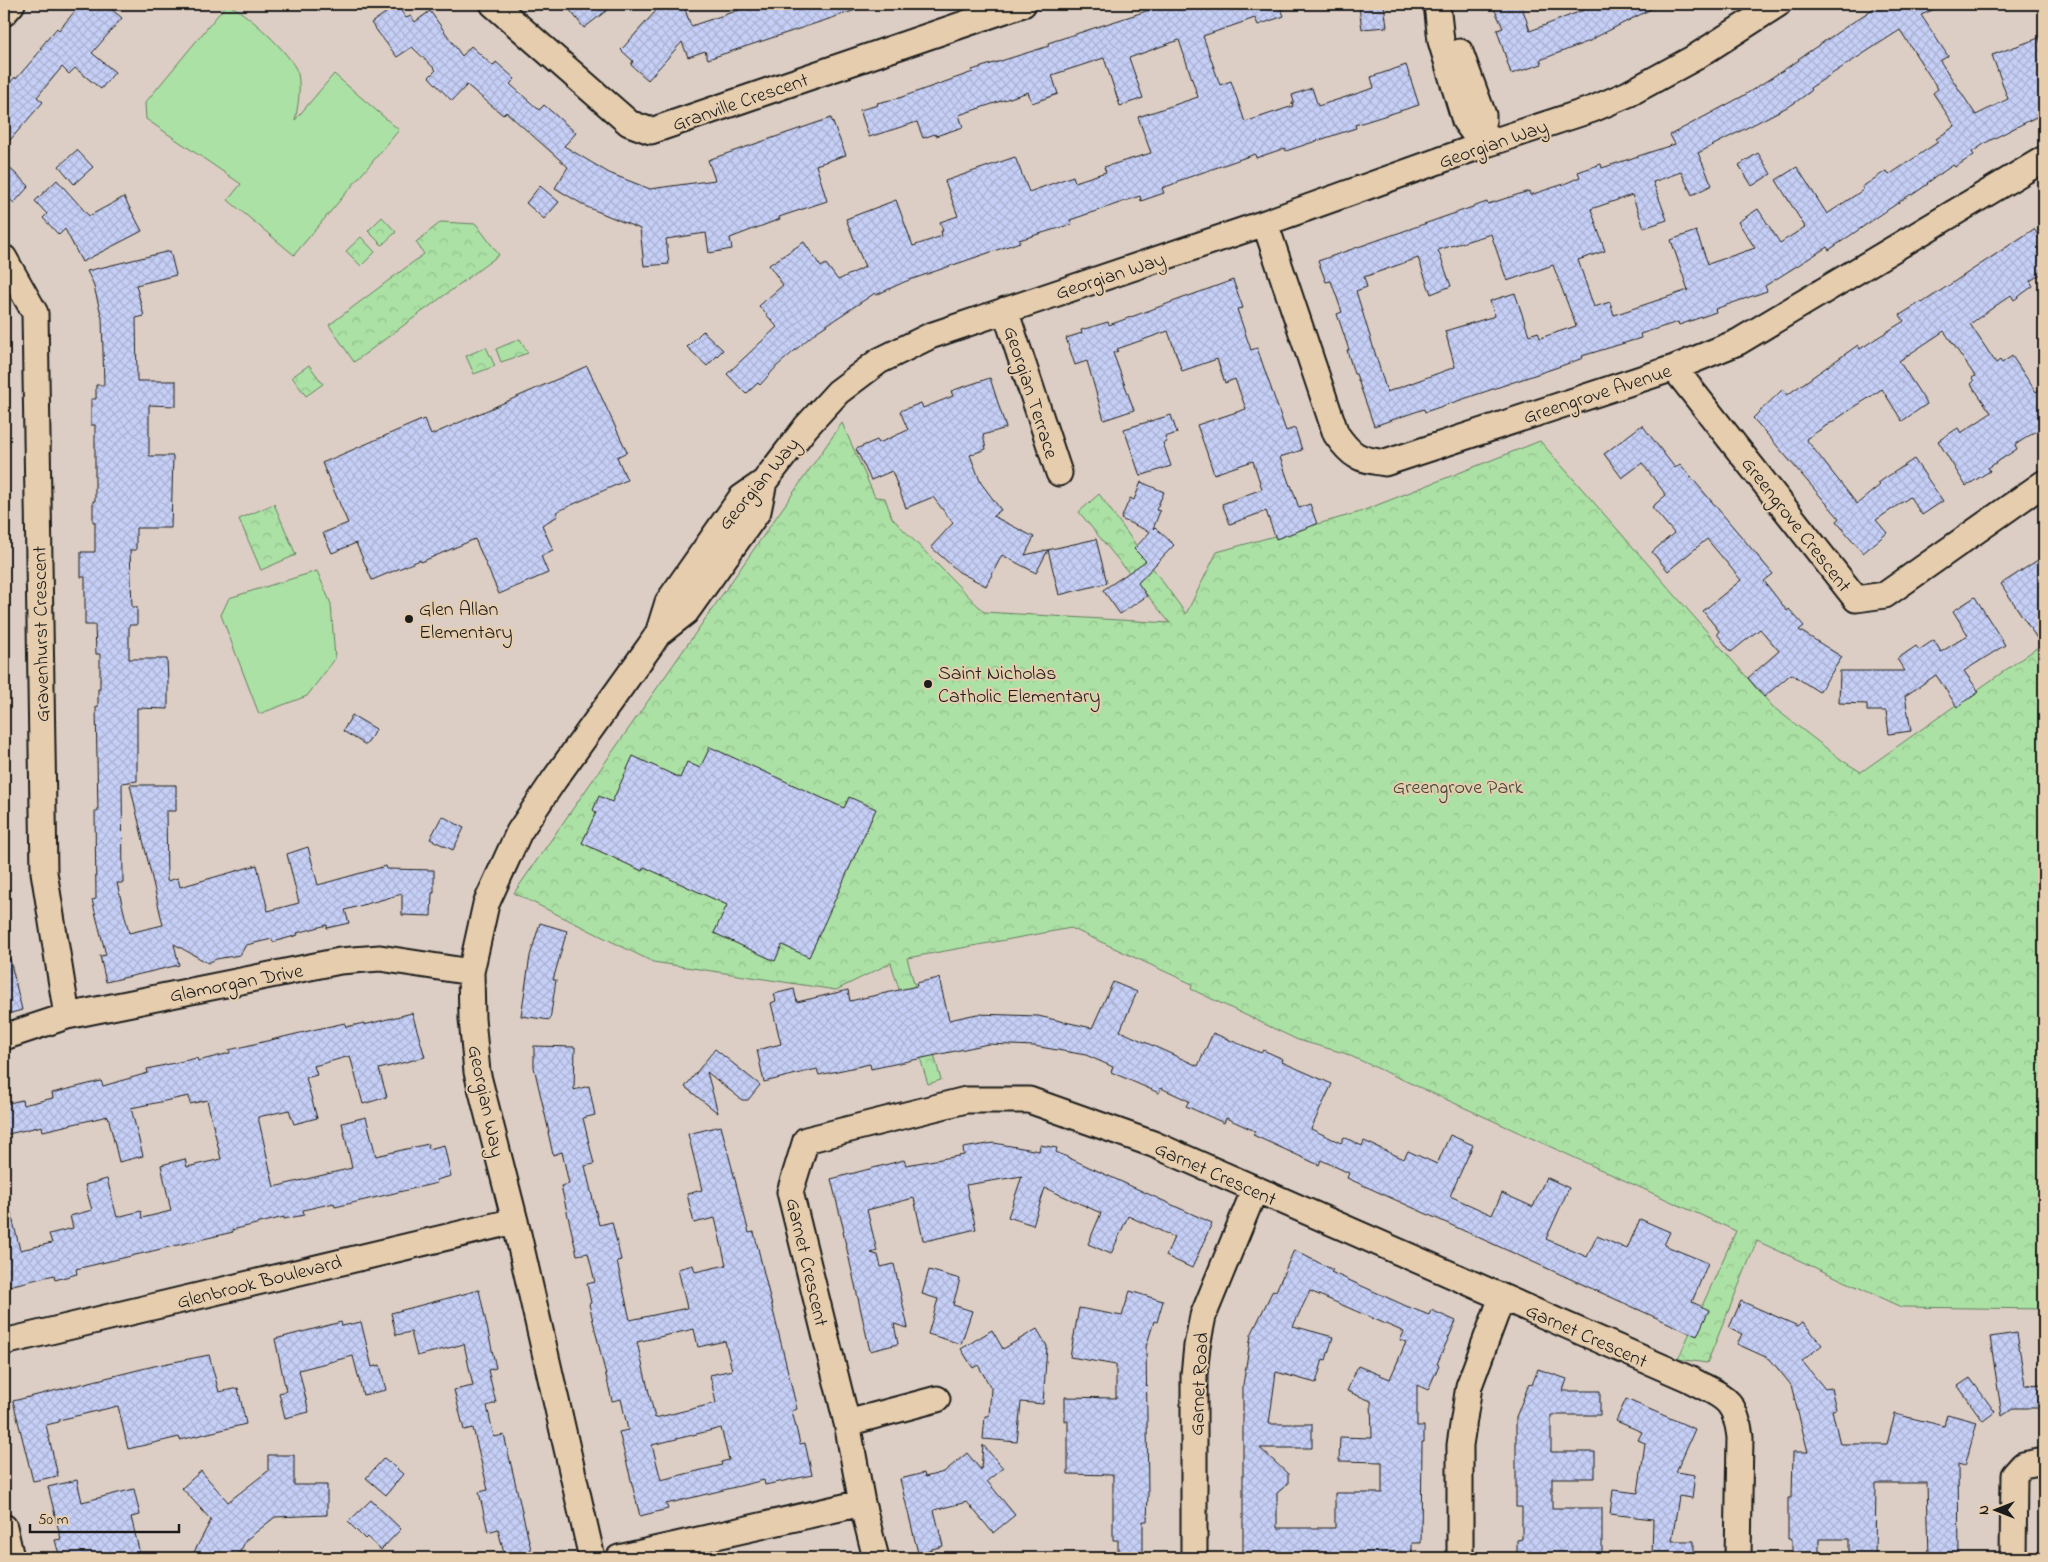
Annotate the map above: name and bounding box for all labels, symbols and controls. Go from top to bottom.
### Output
street label: Granville Crescent [669,66,813,140]
street label: Georgian Way [1435,113,1553,179]
street label: Georgian Way [1052,246,1170,310]
street label: Georgian Terrace [994,323,1065,463]
street label: Greengrove Avenue [1520,358,1676,434]
street label: Georgian Way [712,432,808,538]
street label: Greengrove Crescent [1732,452,1857,600]
street label: Gravenhurst Crescent [26,545,59,722]
place label: Glen Allan Elementary [419,596,513,648]
marker: Glen Allan Elementary [403,613,415,625]
place label: Saint Nicholas Catholic Elementary [938,660,1100,712]
marker: Saint Nicholas Catholic Elementary [922,678,934,690]
park label: Greengrove Park [1393,774,1524,804]
street label: Glamorgan Drive [167,957,306,1013]
street label: Georgian Way [458,1043,511,1160]
street label: Garnet Crescent [1149,1135,1281,1215]
street label: Garnet Crescent [777,1196,834,1330]
street label: Glenbrook Boulevard [174,1249,345,1318]
street label: Garnet Crescent [1520,1297,1652,1377]
street label: Garnet Road [1183,1332,1218,1437]
north arrow [1970,1484,2020,1534]
scale bar [30,1502,179,1534]
text: N [1974,1505,1995,1515]
text: 50 m [38,1509,69,1531]

